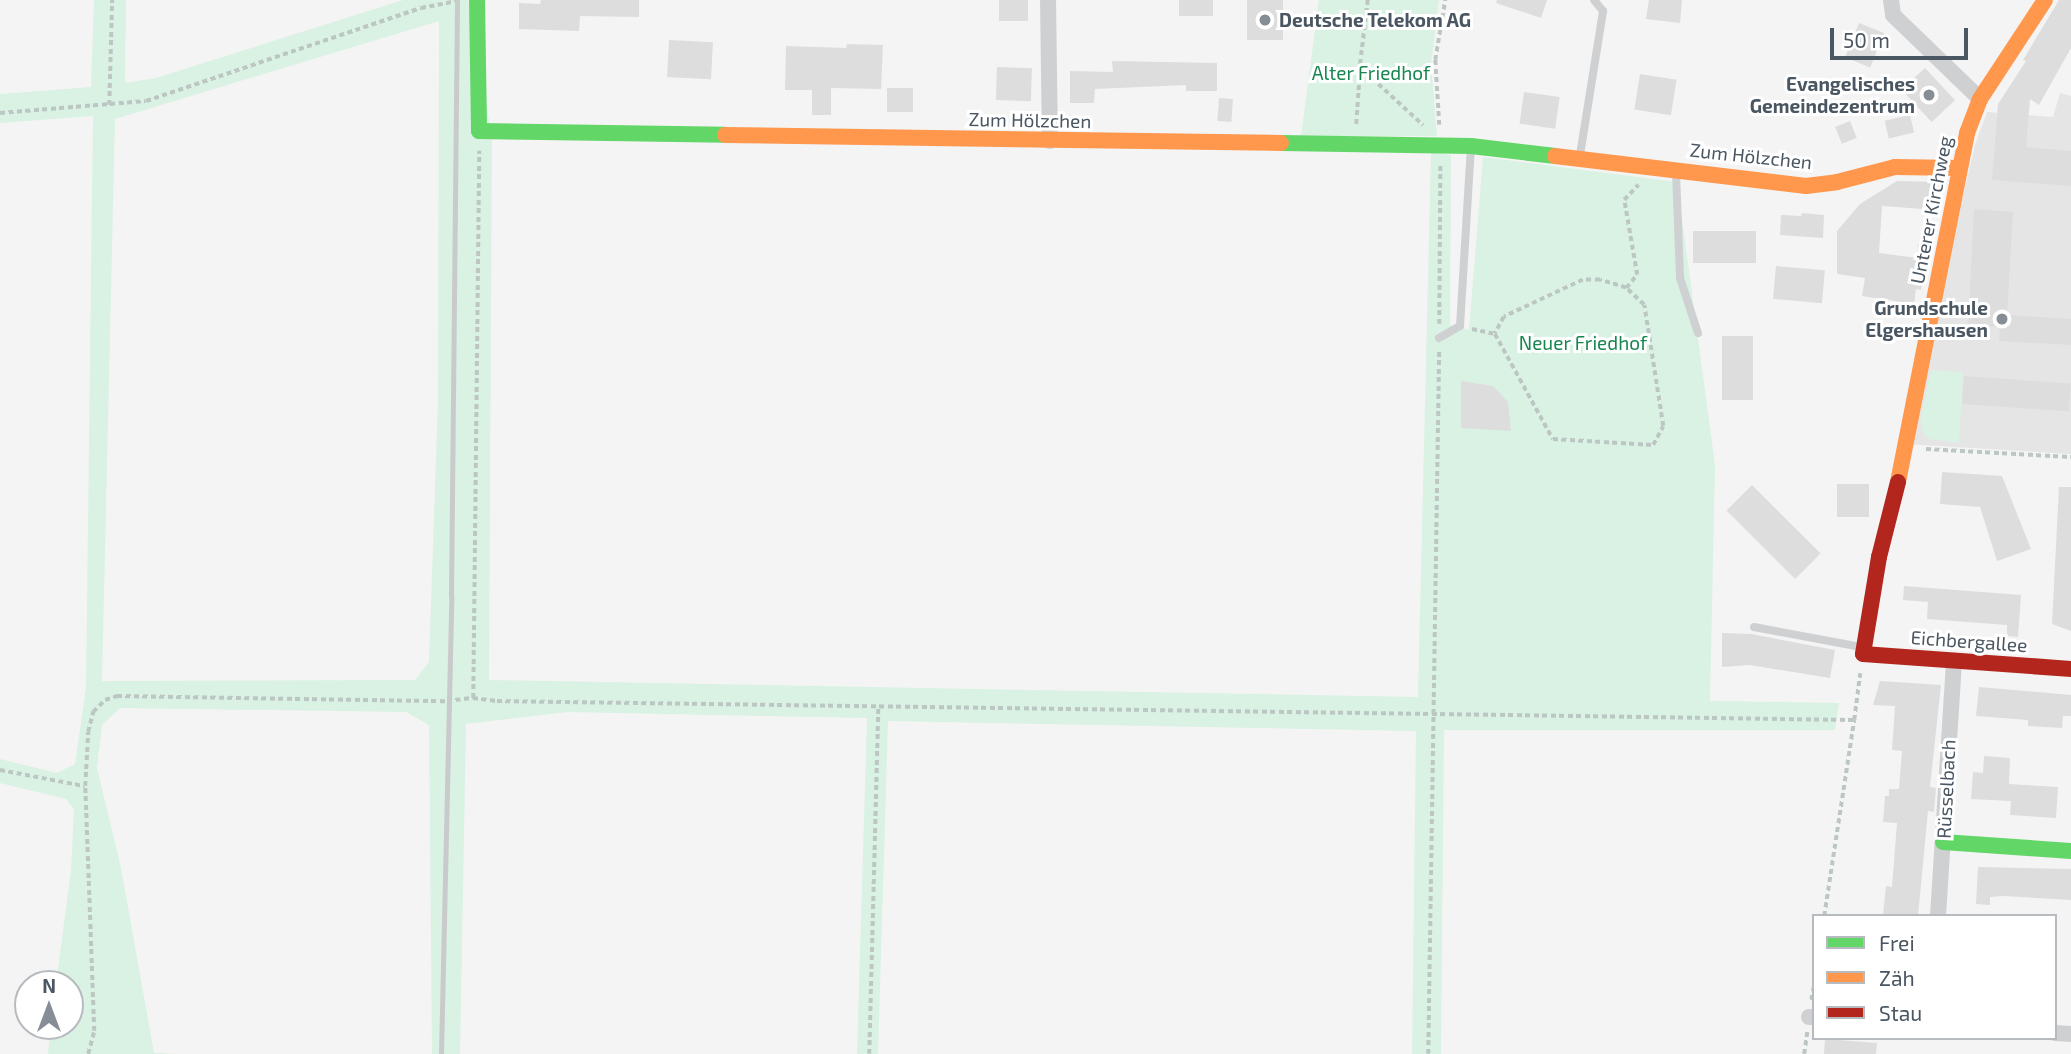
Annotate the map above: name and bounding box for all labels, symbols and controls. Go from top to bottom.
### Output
place label: Deutsche Telekom AG [1279,9,1472,31]
marker: Deutsche Telekom AG [1257,12,1273,28]
scale bar [1833,14,1971,58]
text: 50 m [1843,27,1890,52]
park label: Alter Friedhof [1312,62,1430,84]
place label: Evangelisches Gemeindezentrum [1750,73,1915,117]
marker: Evangelisches Gemeindezentrum [1921,87,1937,103]
street label: Zum Hölzchen [968,108,1092,132]
street label: Unterer Kirchweg [1905,134,1957,286]
street label: Zum Hölzchen [1689,138,1813,174]
place label: Grundschule Elgershausen [1865,297,1988,341]
marker: Grundschule Elgershausen [1994,311,2010,327]
park label: Neuer Friedhof [1519,332,1647,354]
street label: Eichbergallee [1910,626,2028,656]
street label: Rüsselbach [1932,739,1960,839]
legend [1812,914,2057,1040]
text: Frei [1879,930,1915,955]
text: Zäh [1879,965,1915,990]
north arrow [14,970,84,1040]
text: N [42,974,56,997]
text: Stau [1879,1000,1922,1025]

